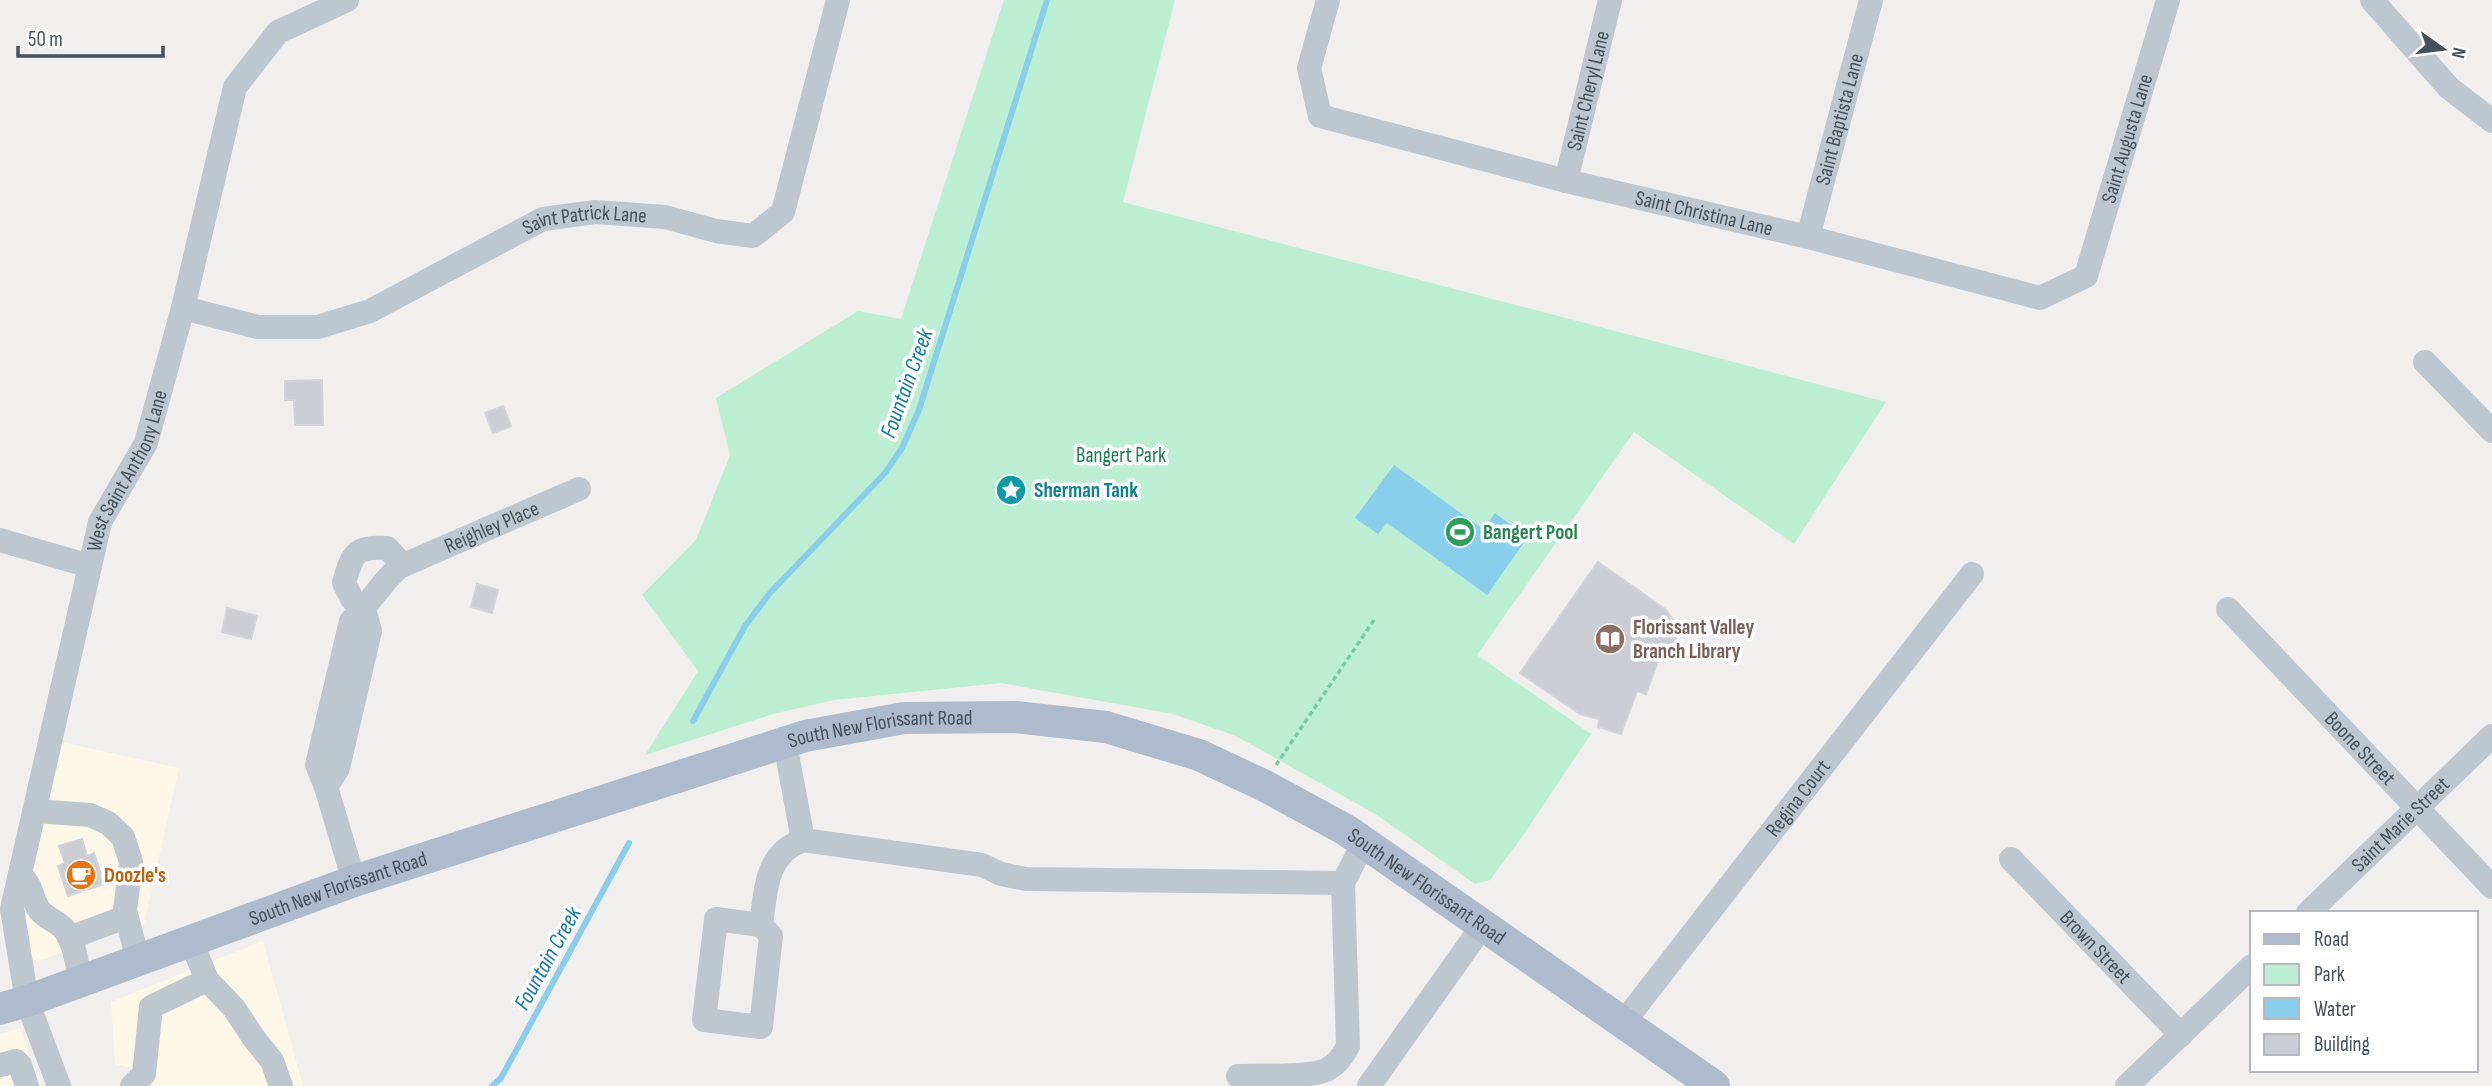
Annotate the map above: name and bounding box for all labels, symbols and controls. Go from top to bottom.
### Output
scale bar [18,14,163,58]
north arrow [2408,14,2478,84]
text: 50 m [28,27,63,52]
street label: Saint Cheryl Lane [1562,28,1615,153]
text: N [2446,45,2470,60]
street label: Saint Baptista Lane [1810,51,1869,188]
street label: Saint Augusta Lane [2096,71,2158,206]
street label: Saint Christina Lane [1633,185,1775,241]
street label: Saint Patrick Lane [518,200,648,241]
water label: Fountain Creek [874,324,940,442]
street label: West Saint Anthony Lane [82,387,173,554]
park label: Bangert Park [1076,443,1166,468]
place icon: Sherman Tank [994,473,1028,507]
place label: Sherman Tank [1034,478,1138,503]
street label: Reighley Place [441,496,543,559]
sports icon: Bangert Pool [1443,515,1477,549]
place label: Bangert Pool [1483,520,1578,545]
place label: Florissant Valley Branch Library [1633,615,1754,664]
library icon: Florissant Valley Branch Library [1593,622,1627,656]
street label: South New Florissant Road [785,705,973,754]
street label: Boone Street [2319,707,2401,791]
street label: Regina Court [1761,755,1836,842]
street label: Saint Marie Street [2346,772,2455,878]
street label: South New Florissant Road [1343,823,1510,950]
street label: South New Florissant Road [246,846,430,931]
cafe icon: Doozle's [64,858,98,892]
place label: Doozle's [104,863,166,888]
water label: Fountain Creek [508,901,588,1015]
street label: Brown Street [2054,905,2136,989]
legend [2250,911,2478,1072]
text: Road [2314,927,2349,952]
text: Park [2314,962,2345,987]
text: Water [2314,997,2356,1022]
text: Building [2314,1032,2370,1057]

